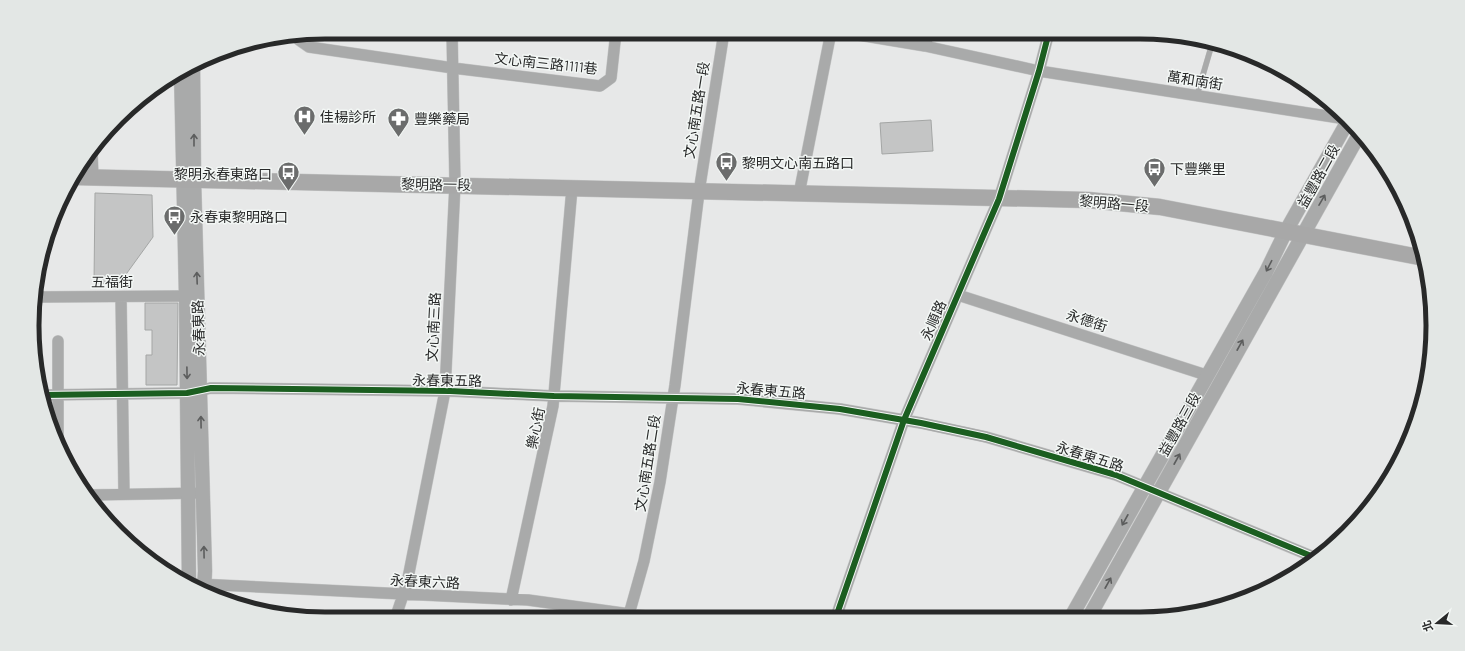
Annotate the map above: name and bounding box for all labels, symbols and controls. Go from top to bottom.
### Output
street label: 文心南三路1111巷 [494,49,598,77]
street label: 文心南五路一段 [680,60,712,160]
street label: 萬和南街 [1166,67,1224,93]
hospital icon: 佳楊診所 [292,103,318,136]
pharmacy icon: 豐樂藥局 [386,105,412,138]
place label: 佳楊診所 [320,108,376,125]
place label: 豐樂藥局 [414,110,470,127]
one-way arrow [190,134,198,147]
street label: 益豐路二段 [1294,141,1342,211]
bus stop icon: 黎明文心南五路口 [713,149,739,182]
place label: 黎明文心南五路口 [742,154,854,171]
bus stop icon: 下豐樂里 [1141,155,1167,188]
bus stop icon: 黎明永春東路口 [275,160,301,193]
place label: 下豐樂里 [1170,160,1226,177]
place label: 黎明永春東路口 [174,165,272,182]
street label: 黎明路一段 [401,175,471,193]
street label: 黎明路一段 [1078,191,1150,215]
one-way arrow [1318,194,1326,206]
bus stop icon: 永春東黎明路口 [162,203,188,236]
place label: 永春東黎明路口 [190,208,288,225]
one-way arrow [1265,260,1272,272]
one-way arrow [193,272,201,285]
street label: 五福街 [91,273,133,290]
street label: 文心南三路 [423,292,443,362]
street label: 永順路 [917,297,949,343]
street label: 永春東路 [189,300,207,356]
street label: 永德街 [1064,305,1110,335]
one-way arrow [1237,339,1244,351]
one-way arrow [183,366,191,379]
street label: 永春東五路 [412,371,482,389]
street label: 永春東五路 [735,378,807,402]
street label: 益豐路三段 [1155,389,1203,459]
street label: 樂心街 [522,406,548,450]
street label: 文心南五路二段 [631,413,663,513]
one-way arrow [197,416,205,429]
street label: 永春東五路 [1054,438,1126,474]
one-way arrow [1173,453,1181,465]
one-way arrow [1120,514,1128,526]
one-way arrow [201,546,208,559]
street label: 永春東六路 [390,571,460,591]
one-way arrow [1104,577,1112,589]
north arrow [1417,603,1457,643]
text: 北 [1419,619,1435,633]

